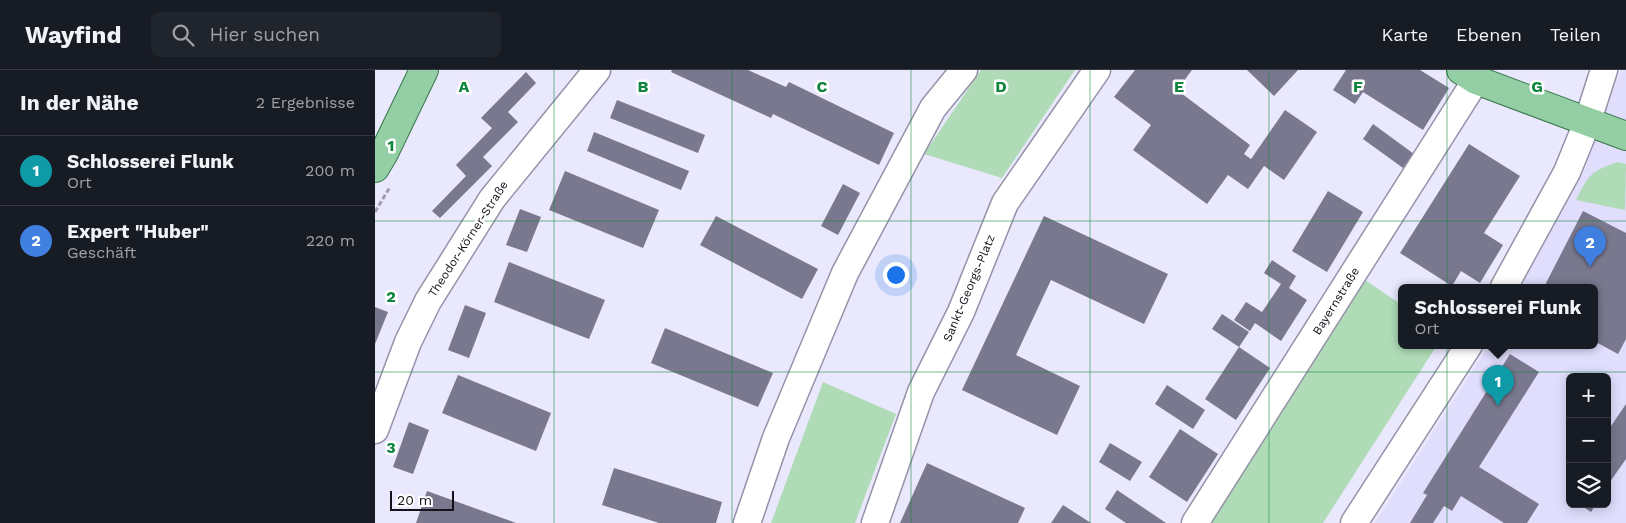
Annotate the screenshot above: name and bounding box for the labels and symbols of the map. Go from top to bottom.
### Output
text: A [459,77,470,96]
text: B [638,77,649,96]
text: C [817,77,828,96]
text: D [995,77,1007,96]
text: E [1174,77,1184,96]
text: F [1353,77,1363,96]
text: G [1531,77,1543,96]
text: 1 [388,136,394,155]
street label: Theodor-Körner-Straße [425,178,511,300]
pin: 2 [1574,226,1606,267]
street label: Sankt-Georgs-Platz [940,232,998,344]
your location [883,262,909,288]
street label: Bayernstraße [1310,265,1362,337]
text: 2 [386,287,396,306]
pin: 1 [1482,365,1514,406]
text: 3 [386,438,396,457]
scale bar [390,488,454,511]

